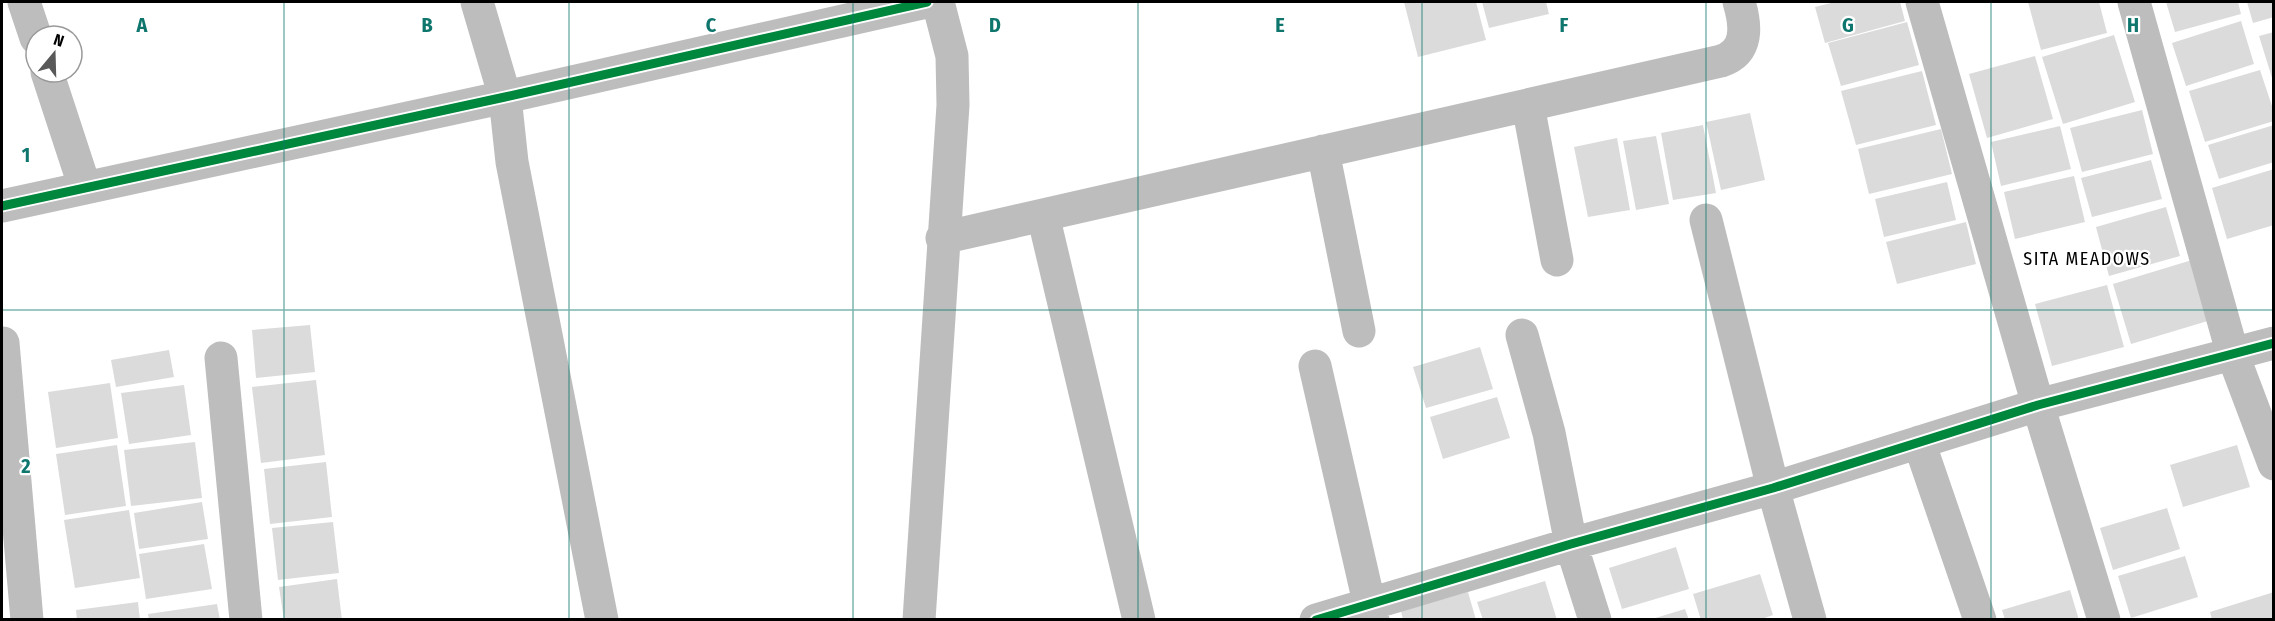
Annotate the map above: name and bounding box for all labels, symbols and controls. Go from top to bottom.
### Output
text: A [136,13,149,37]
text: B [421,13,433,37]
text: C [706,13,717,37]
text: D [989,13,1001,37]
text: E [1275,13,1285,37]
text: F [1560,13,1569,37]
text: G [1842,13,1854,37]
text: H [2127,13,2139,37]
north arrow [24,24,84,84]
text: N [51,30,66,51]
text: 1 [22,143,30,167]
district label: SITA MEADOWS [2023,248,2151,270]
text: 2 [20,454,31,478]

